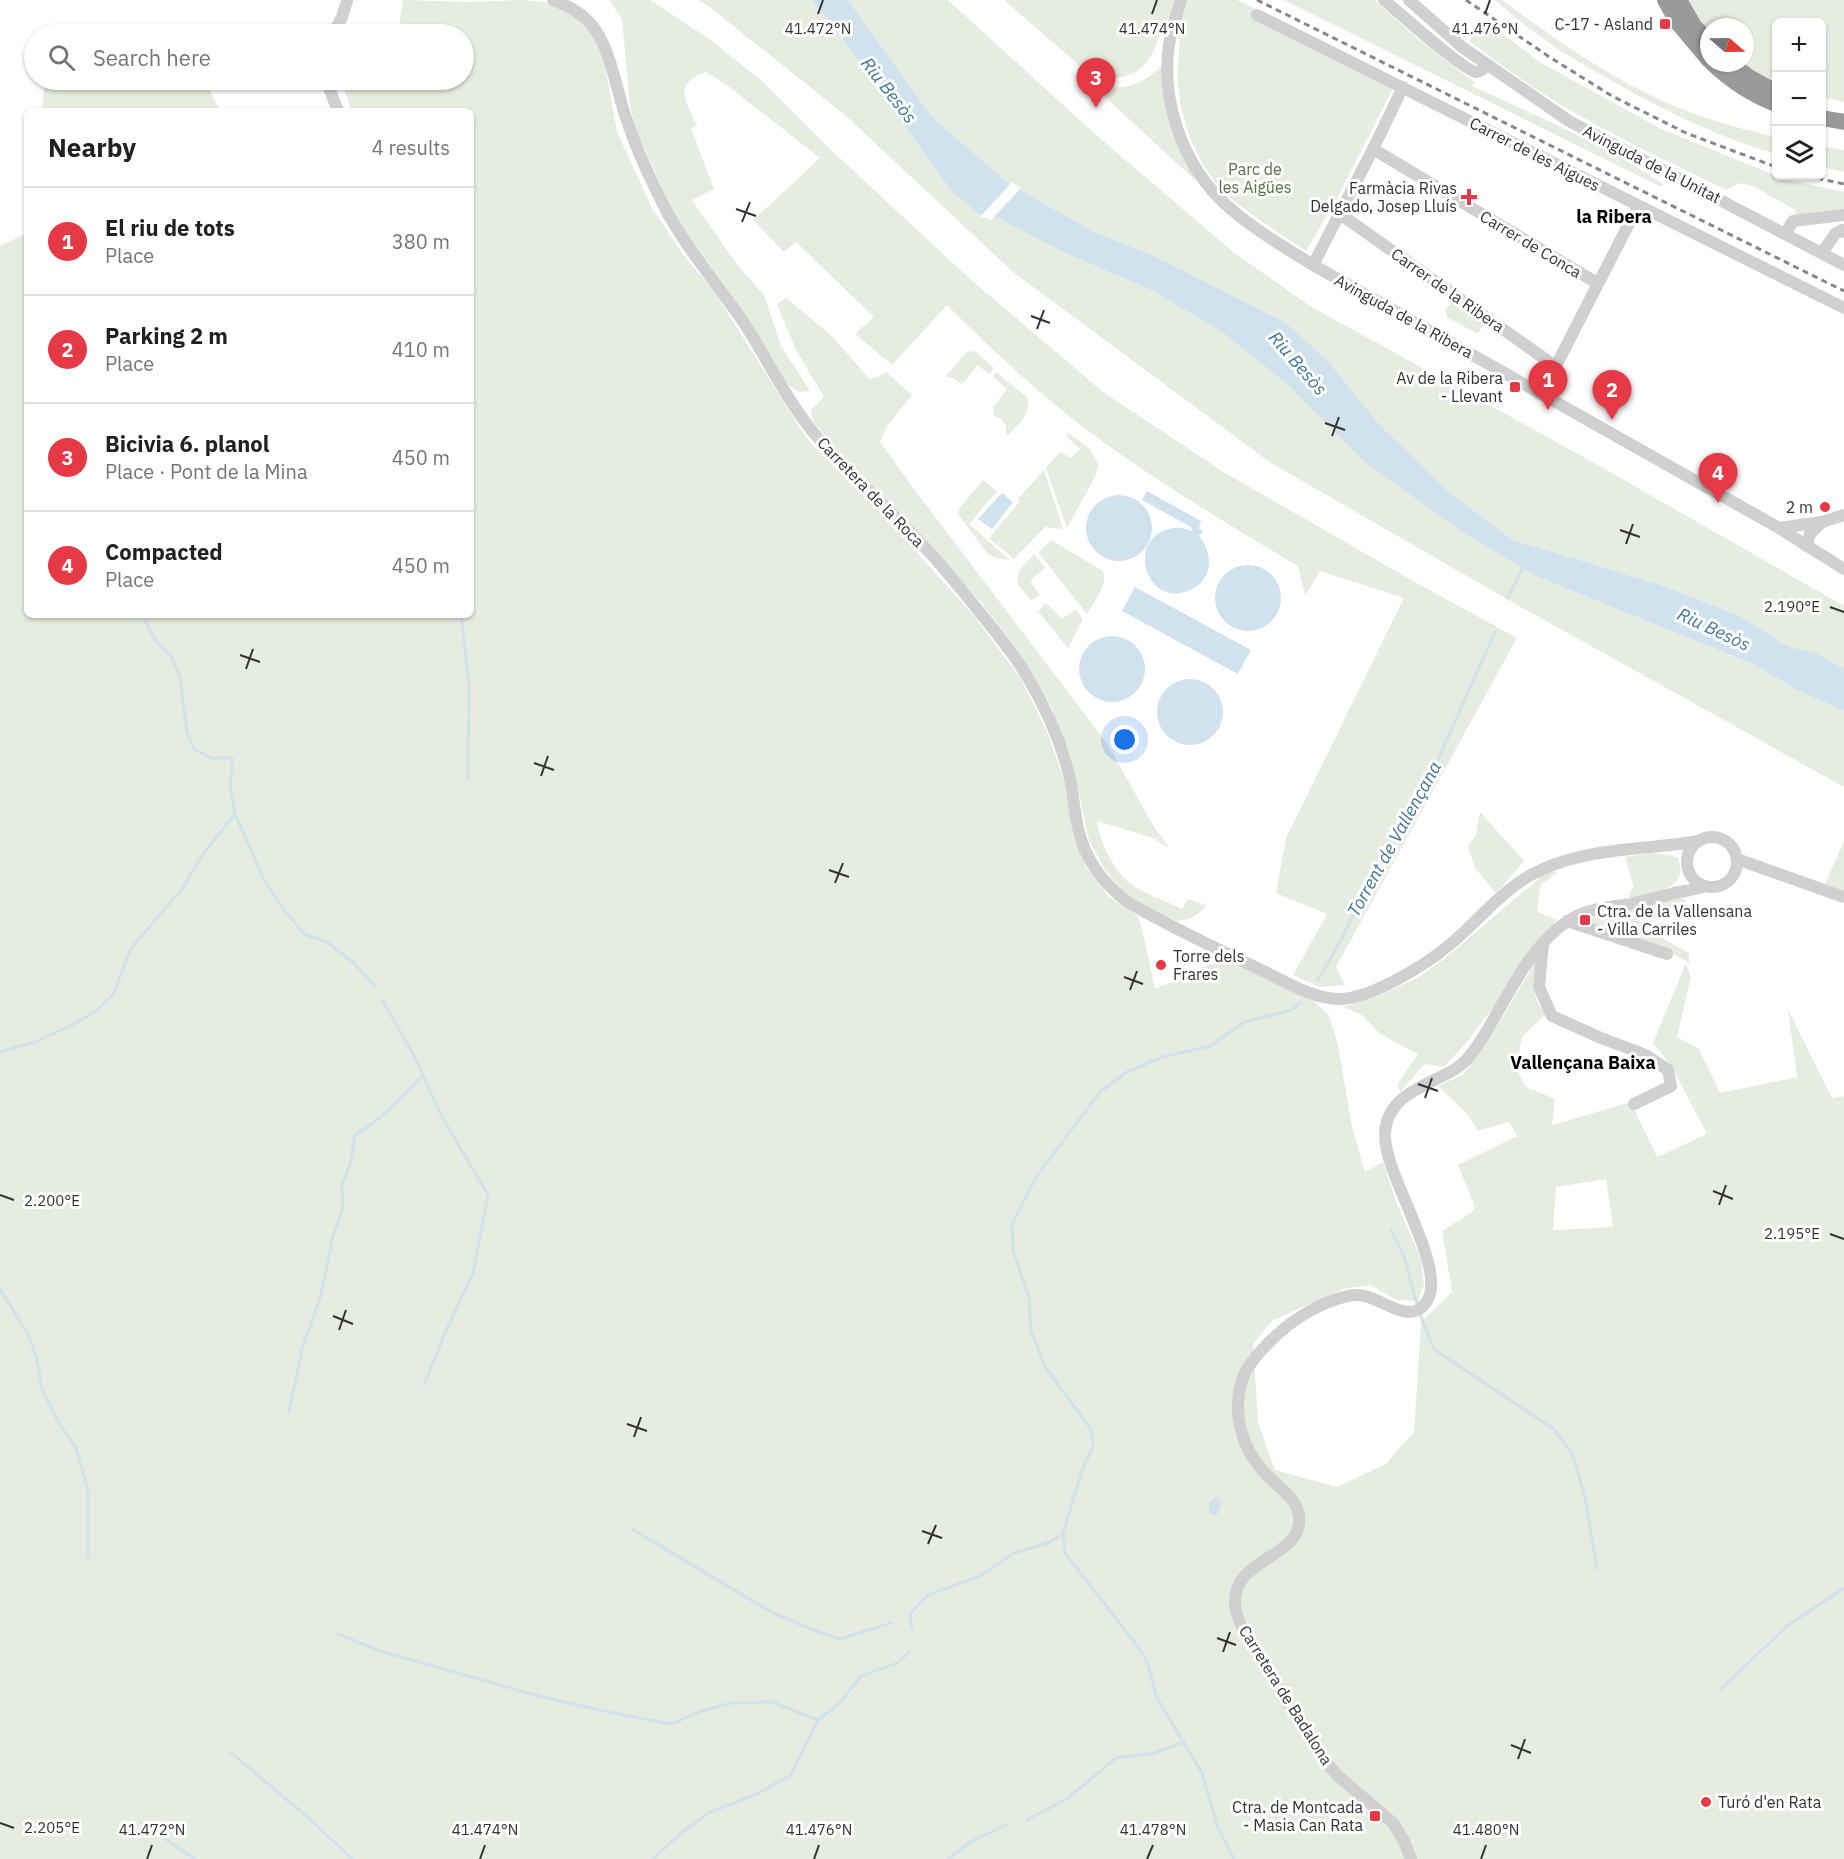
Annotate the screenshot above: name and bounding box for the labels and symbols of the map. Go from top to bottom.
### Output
place label: C-17 - Asland [1555,14,1653,34]
marker: C-17 - Asland [1658,17,1672,31]
north arrow [1700,18,1754,72]
text: 41.472°N [785,19,851,38]
text: 41.474°N [1119,19,1185,38]
text: 41.476°N [1452,19,1518,38]
water label: Riu Besòs [856,52,922,128]
pin: 3 [1076,58,1116,108]
street label: Carrer de les Aigues [1467,113,1603,195]
street label: Avinguda de la Unitat [1580,121,1724,207]
park label: Parc de les Aigües [1218,159,1292,197]
place label: Farmàcia Rivas Delgado, Josep Lluís [1310,178,1457,216]
marker: Farmàcia Rivas Delgado, Josep Lluís [1462,190,1476,204]
district label: la Ribera [1576,205,1652,228]
street label: Carrer de Conca [1477,206,1586,282]
street label: Carrer de la Ribera [1387,243,1509,337]
street label: Avinguda de la Ribera [1331,270,1477,363]
water label: Riu Besòs [1264,326,1332,400]
pin: 1 [1528,360,1568,410]
place label: Av de la Ribera - Llevant [1396,368,1503,406]
pin: 2 [1592,370,1632,420]
marker: Av de la Ribera - Llevant [1508,380,1522,394]
street label: Carretera de la Roca [813,433,929,552]
pin: 4 [1698,454,1738,503]
place label: 2 m [1786,497,1813,517]
marker: 2 m [1818,500,1832,514]
text: 2.190°E [1764,597,1820,616]
water label: Riu Besòs [1674,602,1754,656]
your location [1110,725,1139,754]
water label: Torrent de Vallençana [1342,757,1446,921]
place label: Ctra. de la Vallensana - Villa Carriles [1597,901,1752,939]
marker: Ctra. de la Vallensana - Villa Carriles [1578,913,1592,927]
place label: Torre dels Frares [1173,946,1245,984]
marker: Torre dels Frares [1154,958,1168,972]
district label: Vallençana Baixa [1510,1051,1656,1074]
text: 2.200°E [24,1191,80,1210]
text: 2.195°E [1764,1224,1820,1243]
street label: Carretera de Badalona [1235,1621,1337,1769]
place label: Turó d'en Rata [1718,1792,1822,1812]
marker: Turó d'en Rata [1699,1795,1713,1809]
place label: Ctra. de Montcada - Masia Can Rata [1232,1797,1363,1835]
marker: Ctra. de Montcada - Masia Can Rata [1368,1809,1382,1823]
text: 2.205°E [24,1818,80,1837]
text: 41.472°N [119,1820,185,1839]
text: 41.474°N [452,1820,518,1839]
text: 41.476°N [786,1820,852,1839]
text: 41.478°N [1120,1820,1186,1839]
text: 41.480°N [1453,1820,1519,1839]

